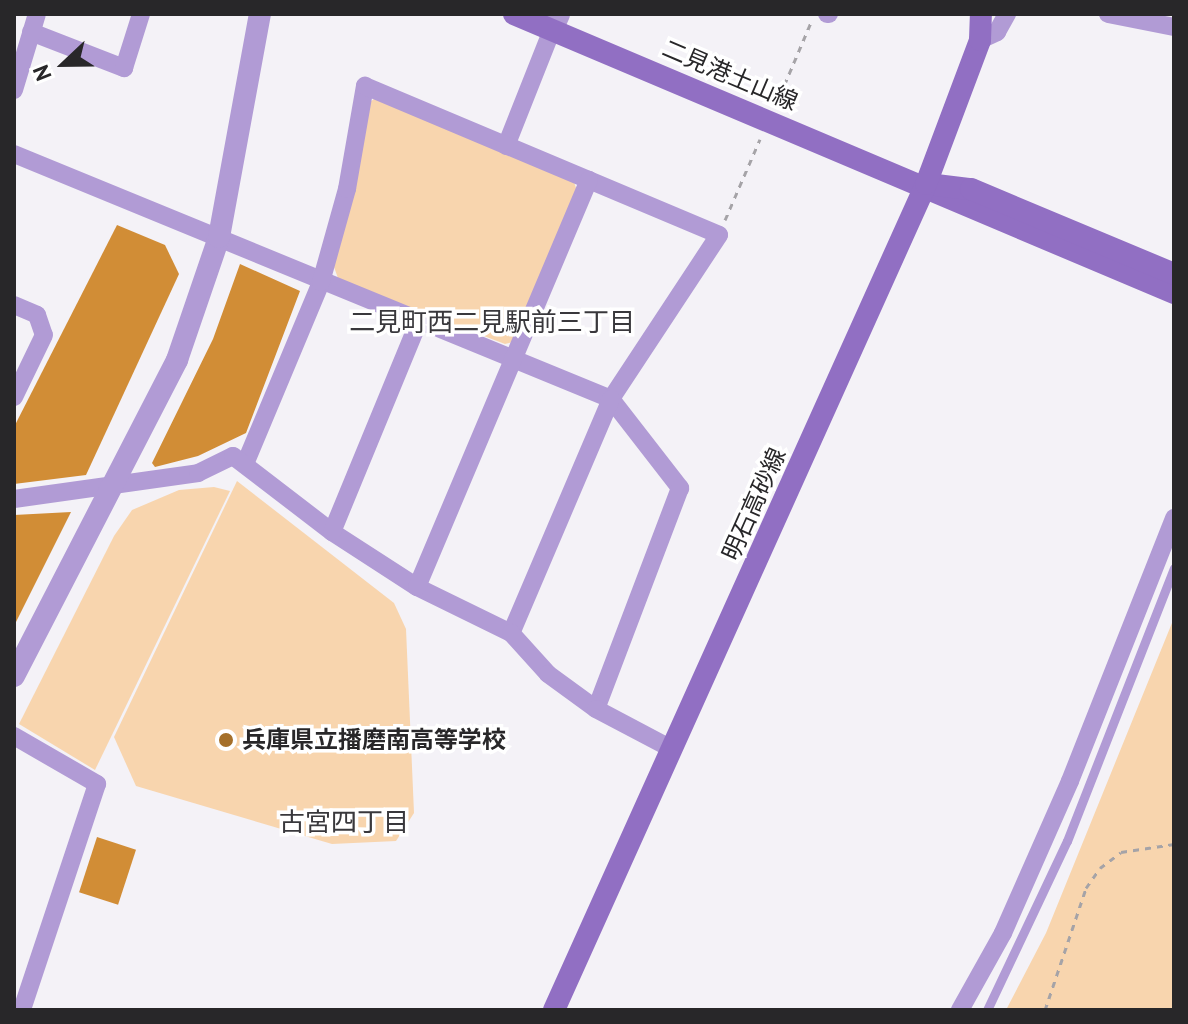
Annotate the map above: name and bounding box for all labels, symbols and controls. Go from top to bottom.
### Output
north arrow [24,24,104,104]
street label: 二見港土山線 [658,34,802,116]
text: N [26,61,57,85]
district label: 二見町西二見駅前三丁目 [349,306,635,338]
street label: 明石高砂線 [716,443,792,565]
place label: 兵庫県立播磨南高等学校 [242,726,506,754]
marker: 兵庫県立播磨南高等学校 [217,731,235,749]
district label: 古宮四丁目 [279,806,409,838]

